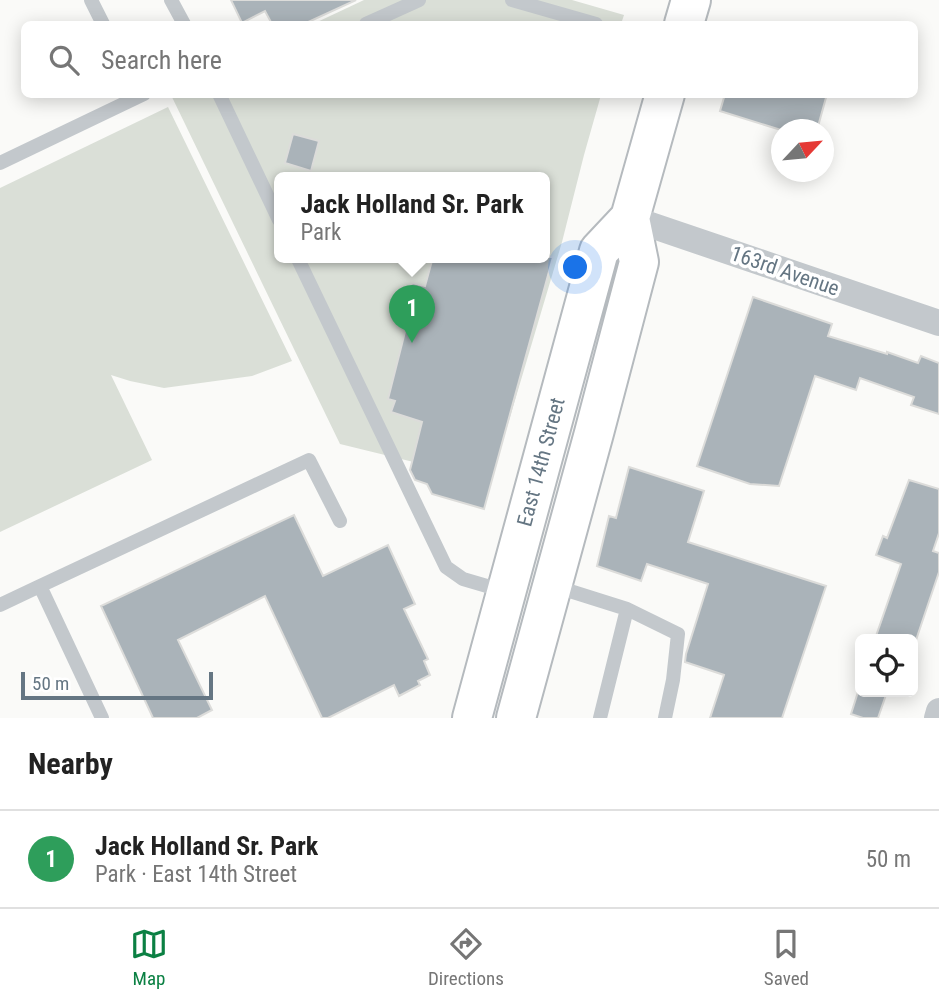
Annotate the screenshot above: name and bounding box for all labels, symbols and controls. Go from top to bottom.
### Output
search box [21,21,918,98]
icon: search [45,41,83,79]
text: Search here [101,45,222,75]
north arrow [771,119,834,182]
popup [274,172,550,263]
text: Jack Holland Sr. Park [300,189,524,219]
text: Park [300,219,341,246]
street label: 163rd Avenue [728,241,842,301]
your location [558,250,592,284]
pin: 1 [389,285,435,343]
street label: East 14th Street [512,395,570,529]
map controls [855,634,918,697]
button: locate [855,634,918,697]
scale bar [21,669,214,701]
text: 50 m [32,672,69,695]
text: Nearby [28,746,113,781]
text: Jack Holland Sr. Park [95,831,318,861]
text: 1 [45,846,57,873]
text: 50 m [866,846,911,873]
text: Park · East 14th Street [95,861,297,888]
tab: Map [130,925,168,990]
tab: Directions [428,925,504,990]
tab: Saved [764,925,809,990]

